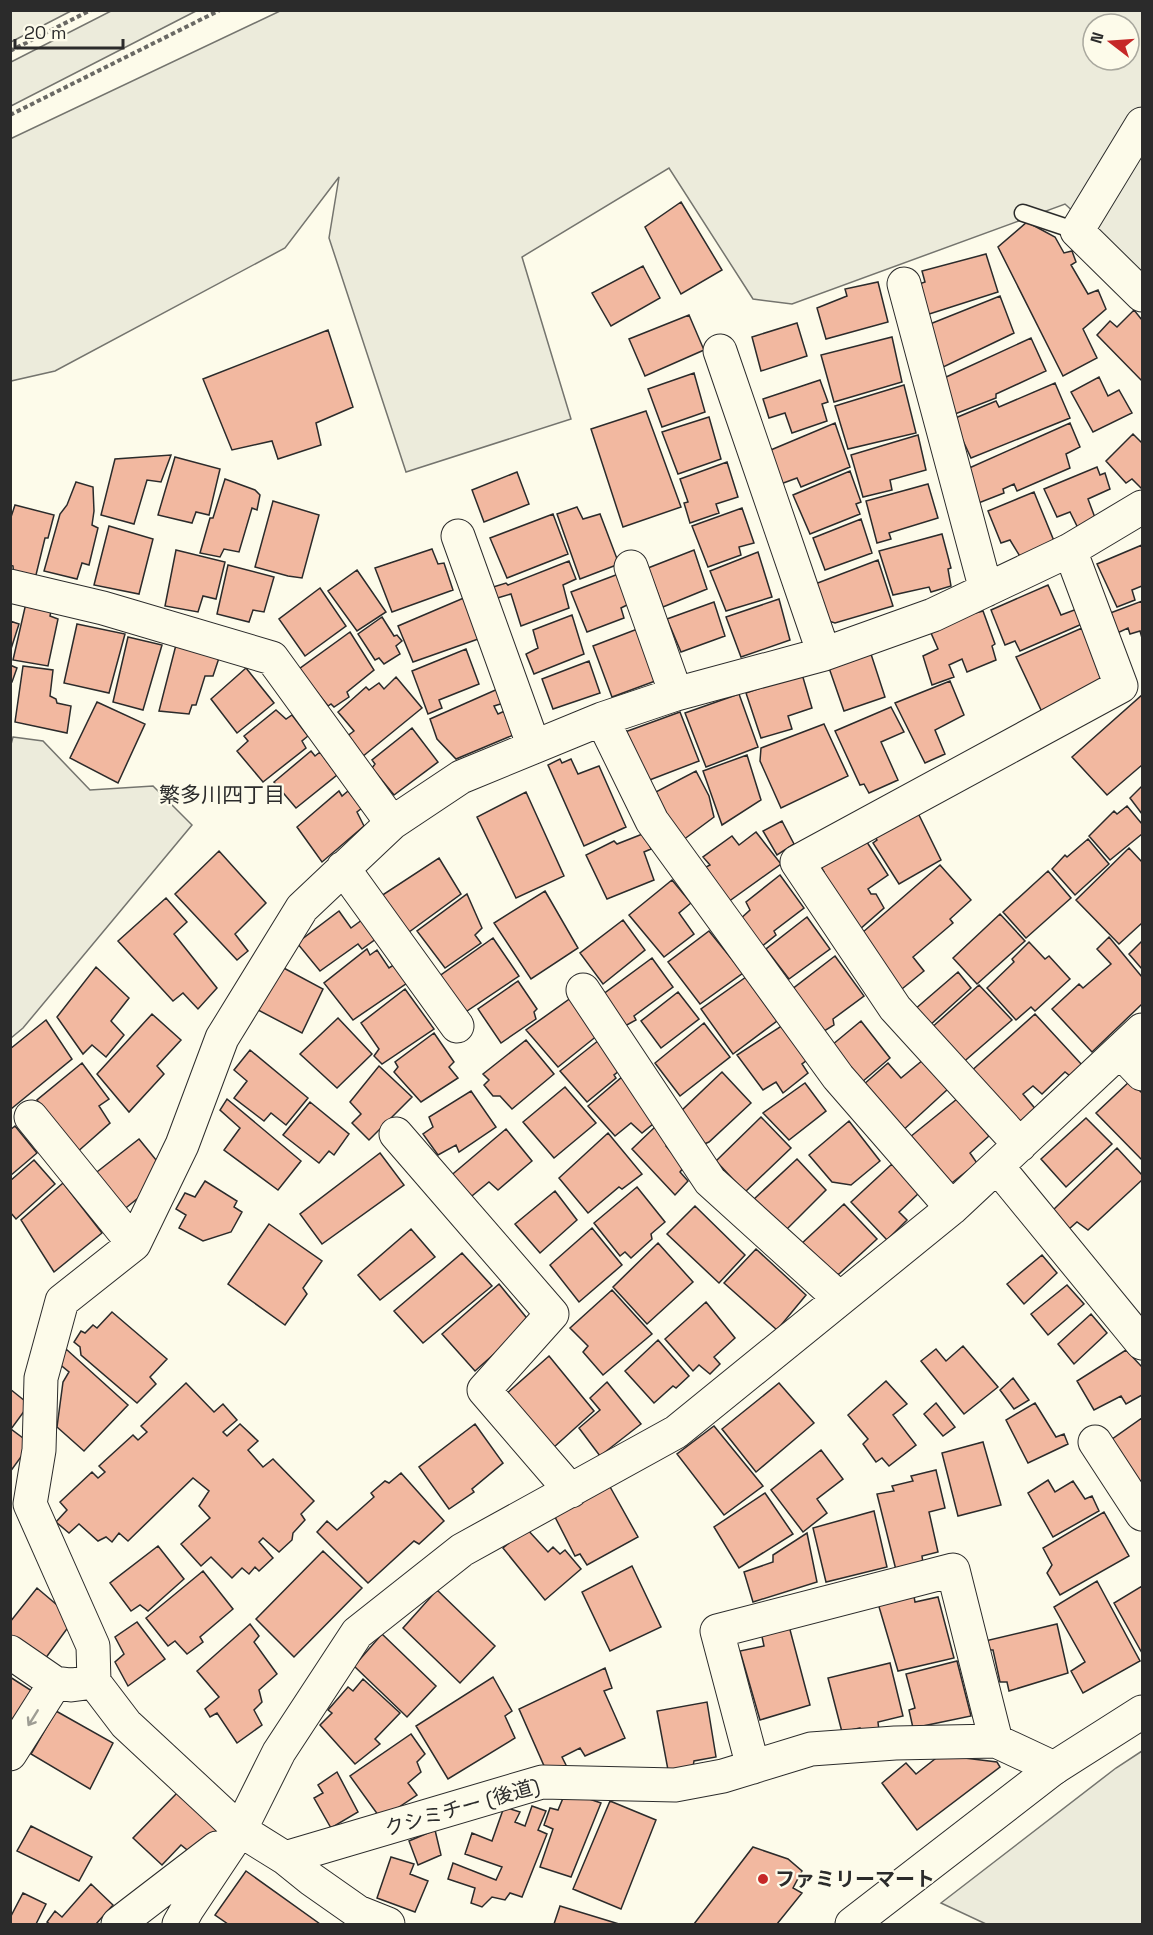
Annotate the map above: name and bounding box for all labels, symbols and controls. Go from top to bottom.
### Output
scale bar [15,12,123,50]
north arrow [1081,12,1141,72]
text: 20 m [24,21,67,44]
text: N [1086,30,1109,46]
district label: 繁多川四丁目 [159,781,285,808]
one-way arrow [26,1709,38,1726]
street label: クシミチー (後道) [381,1772,543,1842]
place label: ファミリーマート [775,1866,935,1892]
marker: ファミリーマート [756,1872,770,1886]

